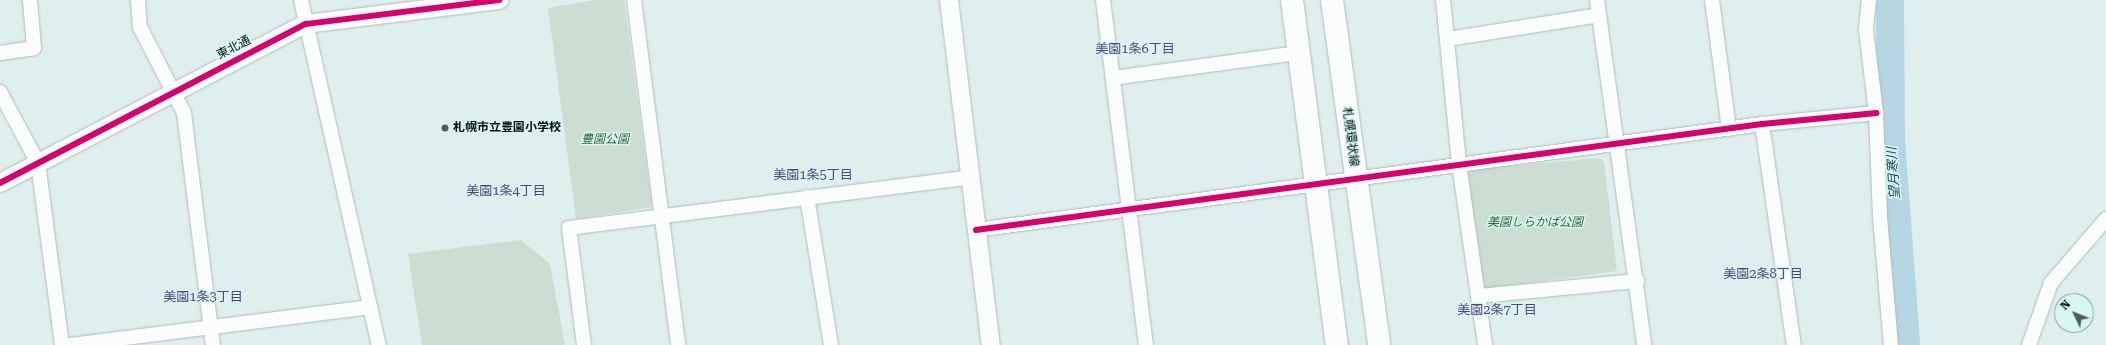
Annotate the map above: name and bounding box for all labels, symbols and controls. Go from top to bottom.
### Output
street label: 東北通 [215,33,253,63]
district label: 美園1条6丁目 [1095,41,1175,57]
street label: 札幌環状線 [1339,106,1361,168]
place label: 札幌市立豊園小学校 [453,121,561,135]
marker: 札幌市立豊園小学校 [440,123,450,133]
park label: 豊園公園 [581,133,629,147]
water label: 望月寒川 [1884,147,1904,199]
district label: 美園1条5丁目 [773,167,853,183]
district label: 美園1条4丁目 [466,183,546,199]
park label: 美園しらかば公園 [1487,216,1583,230]
district label: 美園2条8丁目 [1723,266,1803,282]
district label: 美園1条3丁目 [163,289,243,305]
north arrow [2054,293,2094,333]
text: N [2058,298,2073,313]
district label: 美園2条7丁目 [1457,302,1537,318]

